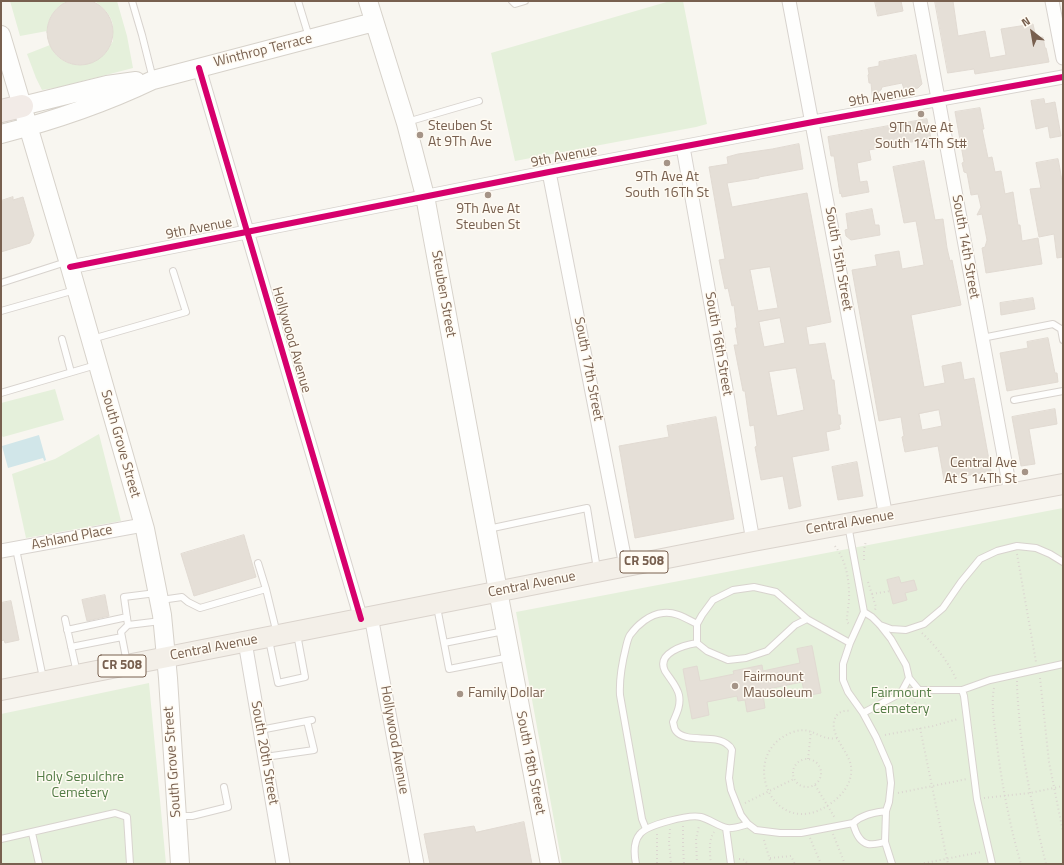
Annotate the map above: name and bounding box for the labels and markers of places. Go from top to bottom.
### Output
marker: 9Th Ave At South 14Th St# [916,109,926,119]
place label: Steuben St At 9Th Ave [428,119,492,152]
place label: 9Th Ave At South 14Th St# [875,121,967,154]
marker: Steuben St At 9Th Ave [415,130,425,140]
marker: 9Th Ave At South 16Th St [662,158,672,168]
place label: 9Th Ave At South 16Th St [625,170,709,202]
marker: 9Th Ave At Steuben St [483,190,493,200]
place label: 9Th Ave At Steuben St [456,202,520,234]
place label: Central Ave At S 14Th St [944,456,1017,488]
marker: Central Ave At S 14Th St [1020,467,1030,477]
place label: Fairmount Mausoleum [743,670,813,702]
marker: Fairmount Mausoleum [730,681,740,691]
place label: Family Dollar [468,686,545,702]
marker: Family Dollar [455,689,465,699]

